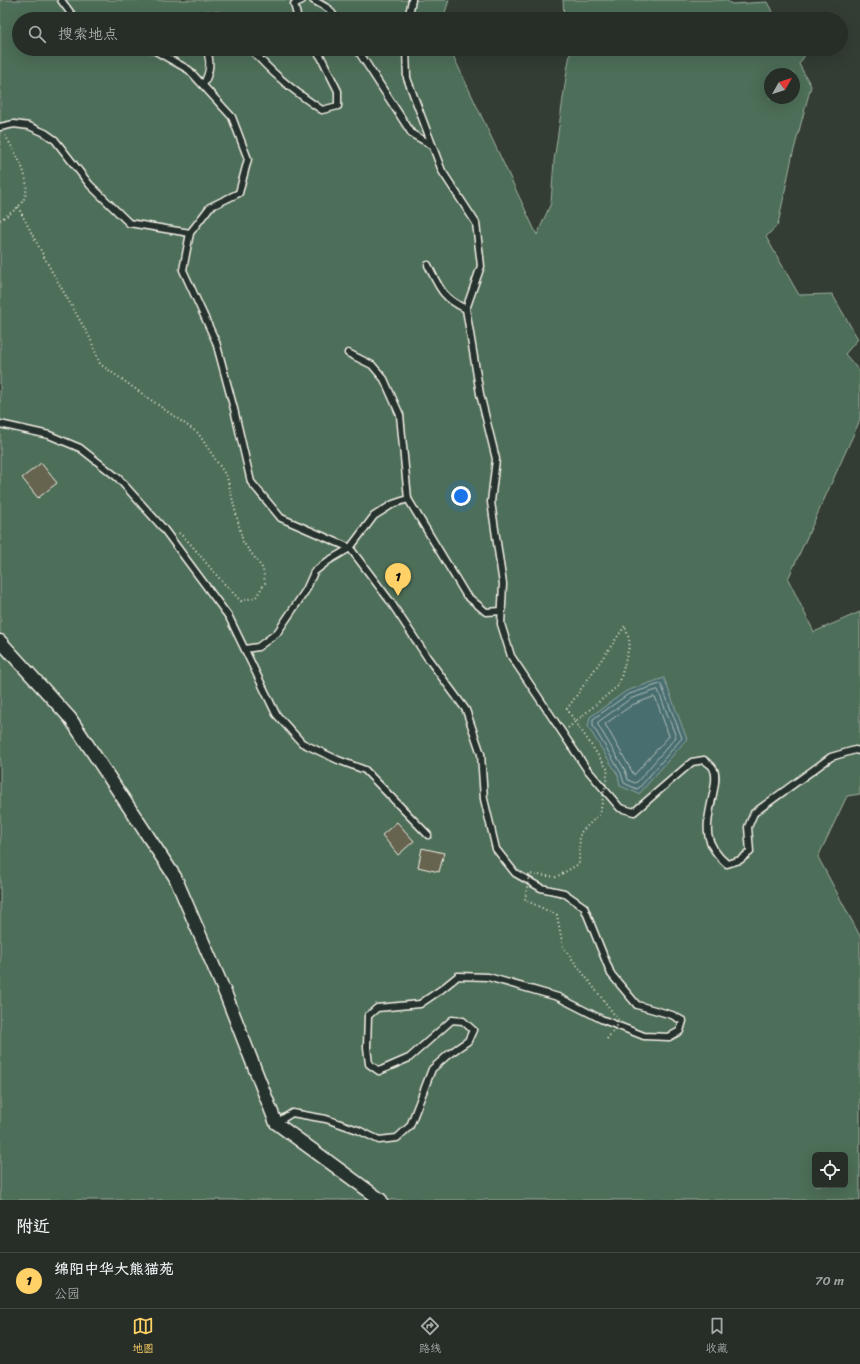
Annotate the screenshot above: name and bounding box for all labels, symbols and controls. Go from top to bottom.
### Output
search box [12,12,848,56]
text: 搜索地点 [58,21,118,47]
icon: search [26,23,48,45]
north arrow [764,68,800,104]
your location [451,486,471,506]
pin: 1 [385,563,411,596]
map controls [812,1152,848,1188]
button: locate [812,1152,848,1188]
text: 附近 [16,1211,50,1241]
text: 绵阳中华大熊猫苑 [54,1256,174,1282]
text: 1 [26,1269,32,1292]
text: 70 m [815,1269,844,1292]
text: 公园 [54,1282,80,1305]
tab: 地图 [132,1315,154,1358]
tab: 路线 [419,1315,441,1358]
tab: 收藏 [706,1315,728,1358]

